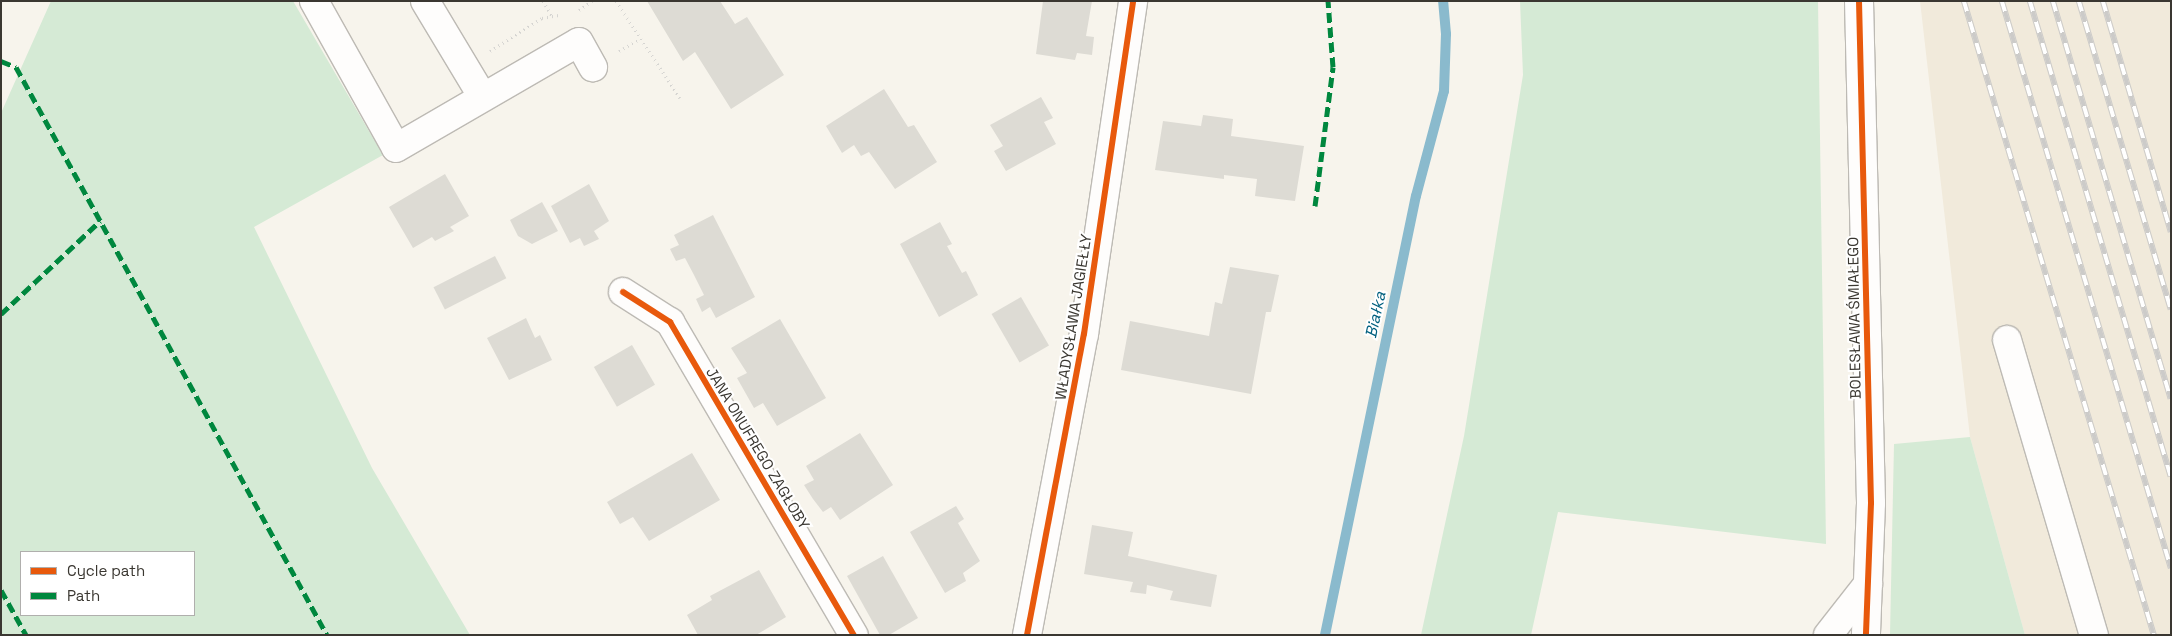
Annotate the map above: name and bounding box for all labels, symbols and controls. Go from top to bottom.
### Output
street label: WŁADYSŁAWA JAGIEŁŁY [1051,233,1095,401]
street label: BOLESŁAWA ŚMIAŁEGO [1844,237,1864,399]
water label: Białka [1362,290,1390,340]
street label: JANA ONUFREGO ZAGŁOBY [702,364,814,532]
legend [20,551,195,616]
text: Cycle path [67,561,145,580]
text: Path [67,586,100,605]

